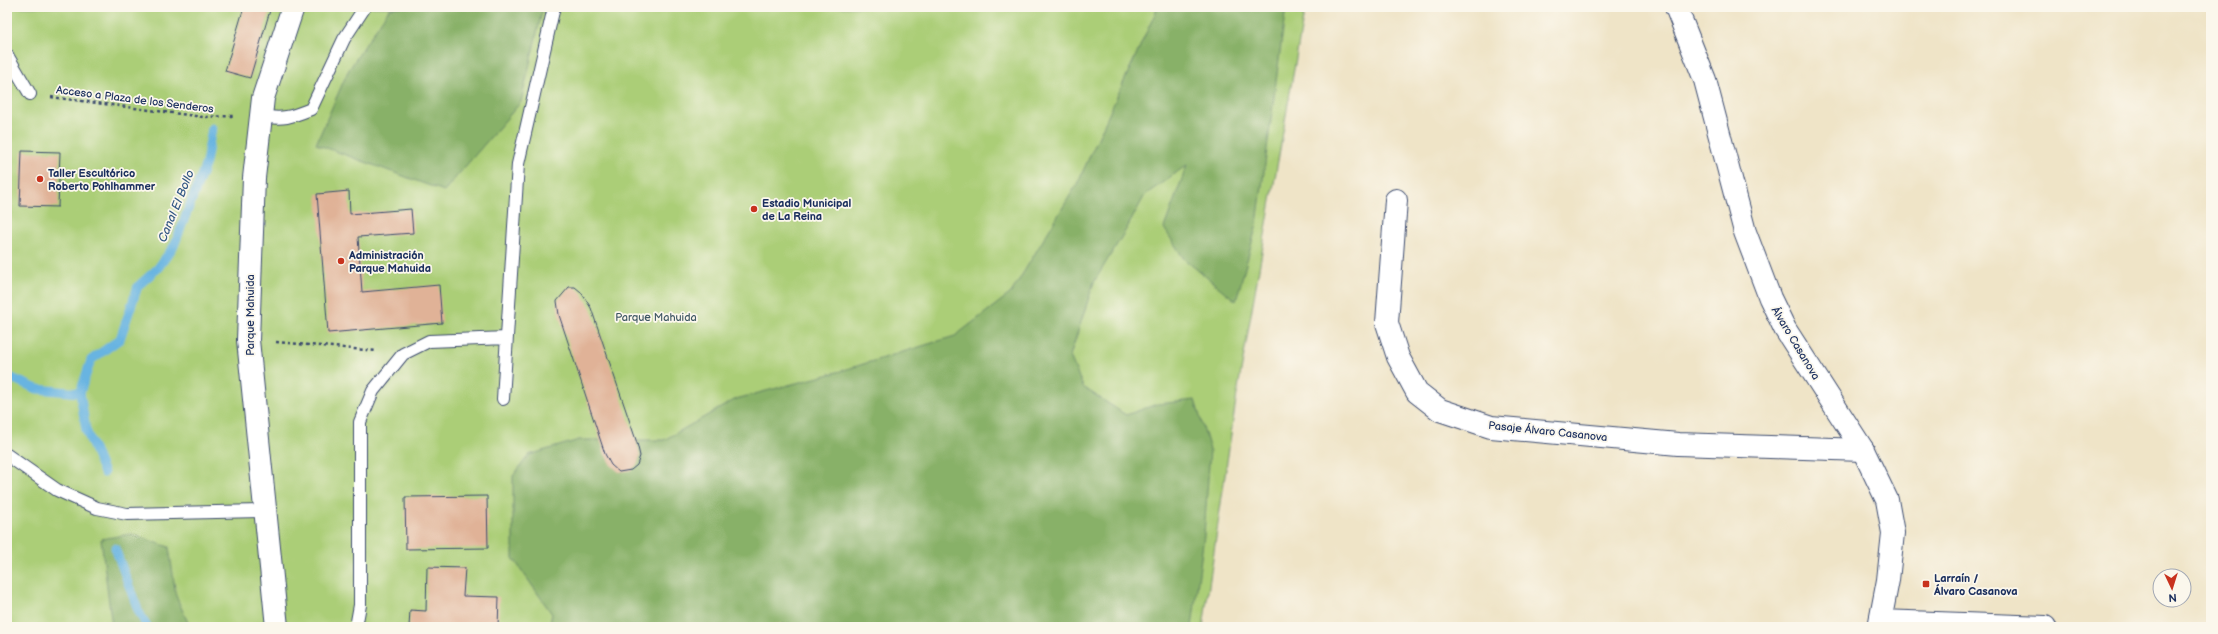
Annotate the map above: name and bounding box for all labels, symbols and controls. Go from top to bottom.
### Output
street label: Acceso a Plaza de los Senderos [55,83,215,116]
place label: Taller Escultórico Roberto Pohlhammer [48,167,156,193]
water label: Canal El Bollo [155,168,198,244]
marker: Taller Escultórico Roberto Pohlhammer [35,174,45,184]
place label: Estadio Municipal de La Reina [762,197,852,223]
marker: Estadio Municipal de La Reina [749,204,759,214]
place label: Administración Parque Mahuida [348,249,431,275]
marker: Administración Parque Mahuida [336,256,346,266]
street label: Parque Mahuida [244,274,257,356]
street label: Álvaro Casanova [1769,304,1823,382]
park label: Parque Mahuida [615,311,697,324]
street label: Pasaje Álvaro Casanova [1488,418,1608,444]
north arrow [2152,568,2192,608]
place label: Larraín / Álvaro Casanova [1933,572,2018,598]
marker: Larraín / Álvaro Casanova [1921,579,1931,589]
text: N [2168,591,2177,604]

